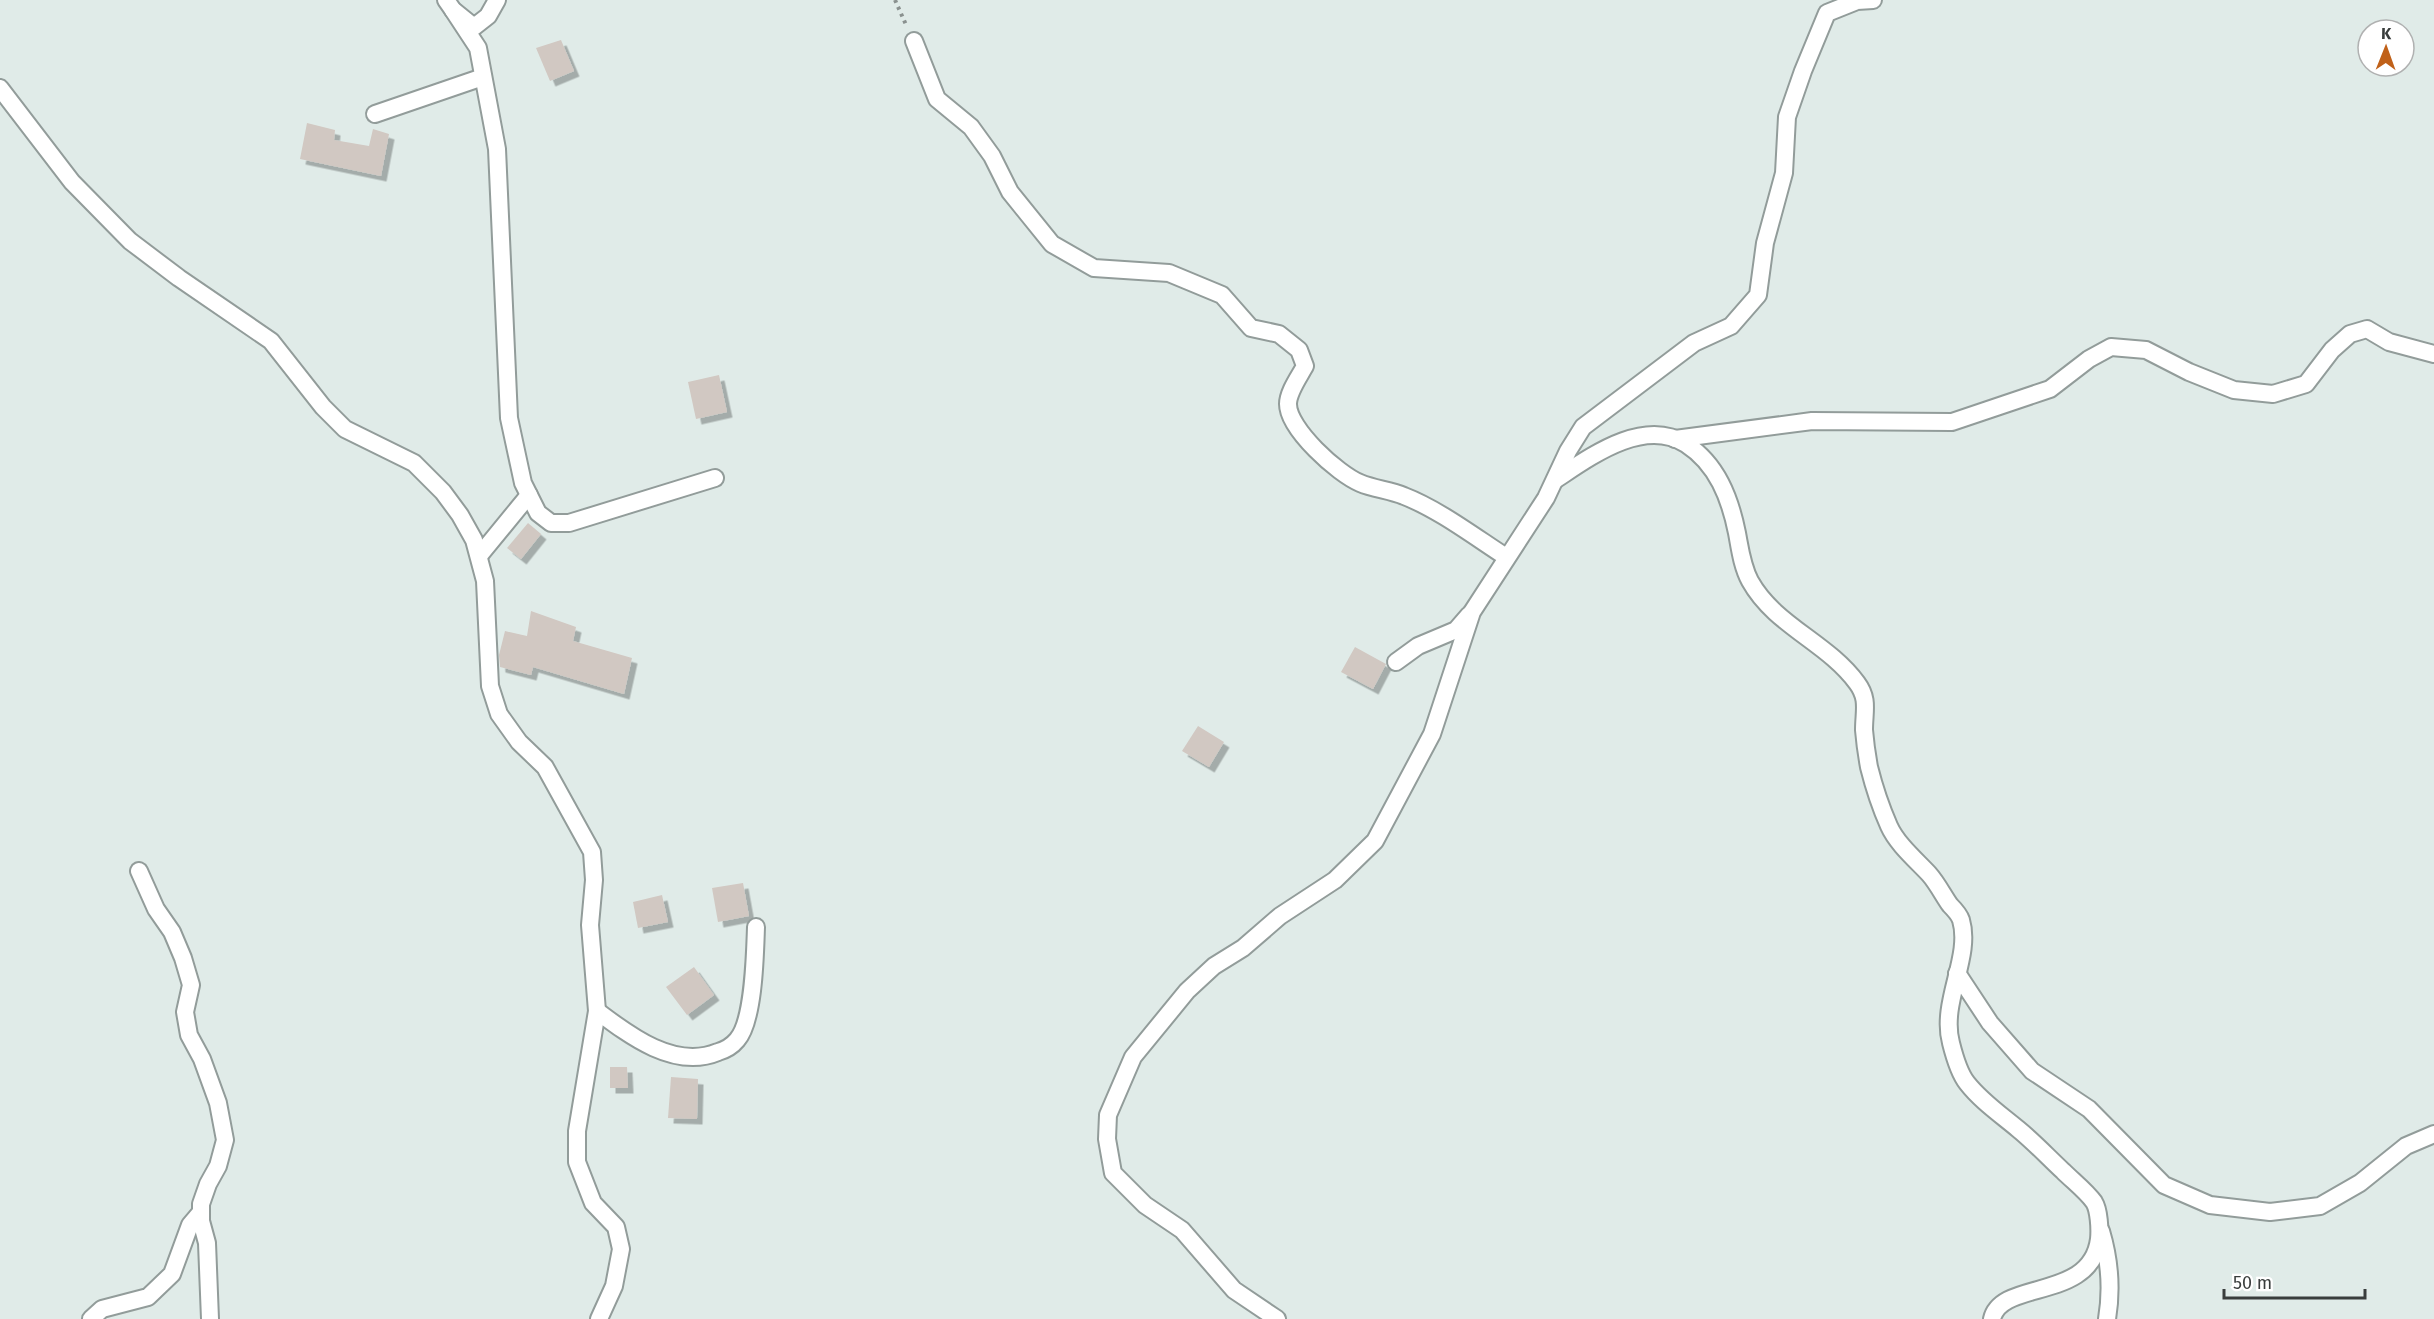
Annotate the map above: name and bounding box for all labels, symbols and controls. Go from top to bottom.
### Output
north arrow [2356,18,2416,78]
text: K [2381,24,2392,43]
scale bar [2224,1262,2365,1300]
text: 50 m [2233,1272,2272,1294]

